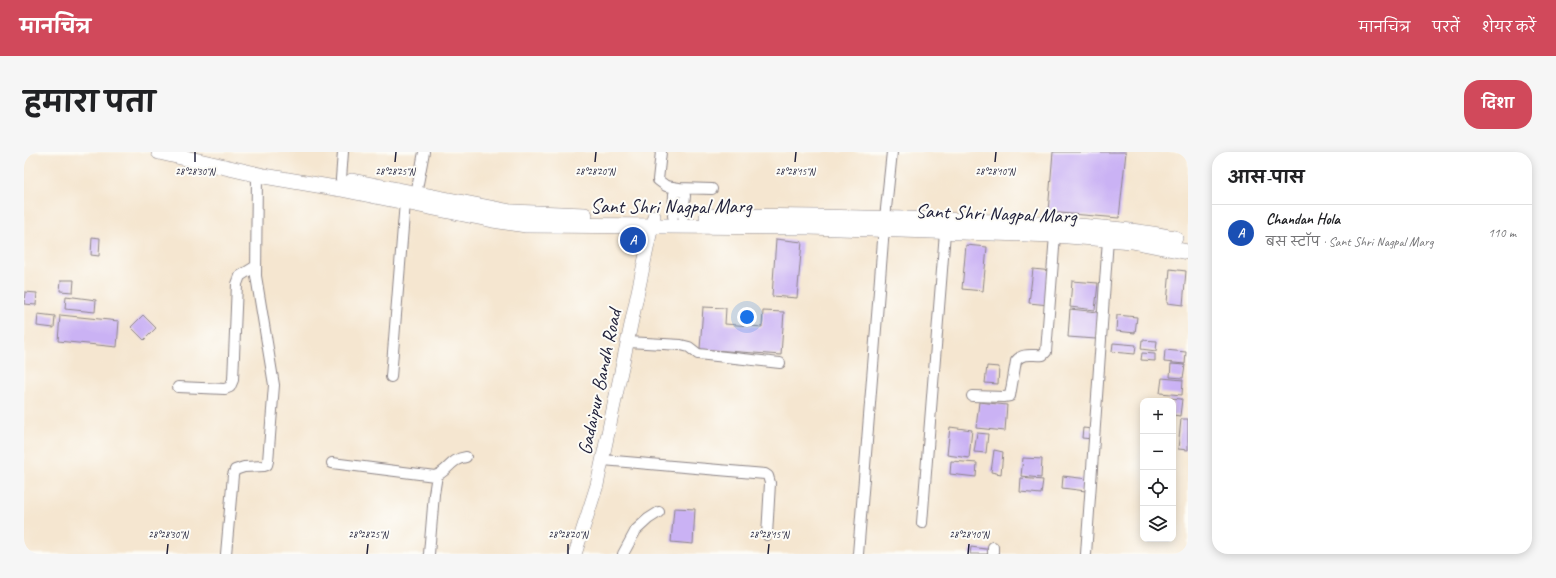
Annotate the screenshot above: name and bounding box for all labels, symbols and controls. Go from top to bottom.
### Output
text: मानचित्र [20,15,91,39]
text: मानचित्र [1359,19,1410,36]
text: परतें [1432,19,1460,36]
text: शेयर करें [1482,19,1536,36]
button: दिशा [1464,80,1532,129]
text: हमारा पता [24,85,155,120]
text: 28°28'30"N [175,165,217,178]
text: 28°28'25"N [375,165,417,178]
text: 28°28'20"N [575,165,617,178]
text: 28°28'15"N [775,165,817,178]
text: 28°28'10"N [975,165,1017,178]
text: आस-पास [1228,167,1304,188]
street label: Sant Shri Nagpal Marg [590,194,754,219]
street label: Sant Shri Nagpal Marg [915,198,1079,229]
text: Chandan Hola [1266,210,1340,229]
pin: A [620,225,646,255]
text: A [1238,225,1244,241]
text: 110 m [1488,225,1516,241]
text: बस स्टॉप · Sant Shri Nagpal Marg [1266,234,1433,250]
street label: Gadaipur Bandh Road [572,304,628,457]
your location [737,307,757,327]
map controls [1140,398,1176,542]
button: + [1140,398,1176,434]
button: − [1140,434,1176,470]
button: locate [1140,470,1176,506]
button: layers [1140,506,1176,542]
text: 28°28'30"N [148,528,190,541]
text: 28°28'25"N [348,528,390,541]
text: 28°28'20"N [548,528,590,541]
text: 28°28'15"N [749,528,791,541]
text: 28°28'10"N [949,528,991,541]

